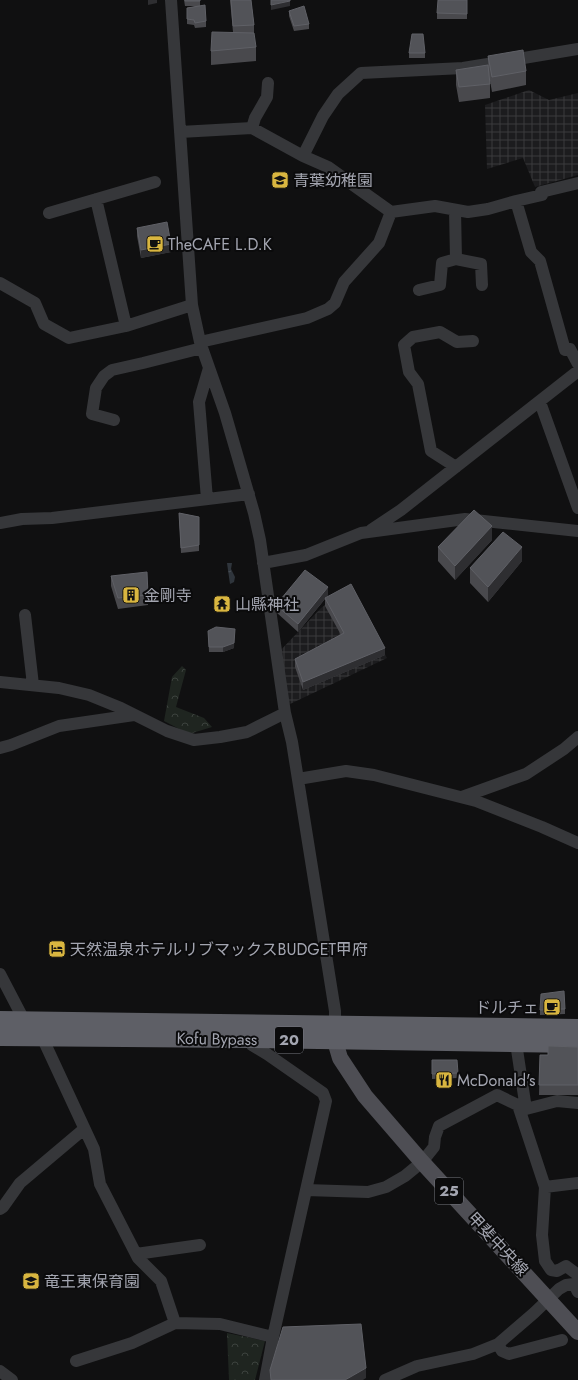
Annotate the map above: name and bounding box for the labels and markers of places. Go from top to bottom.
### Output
place label: 青葉幼稚園 [293,169,373,192]
school or university icon: 青葉幼稚園 [270,170,290,190]
place label: TheCAFE L.D.K [168,233,272,256]
cafe icon: TheCAFE L.D.K [145,234,165,254]
place label: 金剛寺 [144,584,192,607]
building icon: 金剛寺 [121,585,141,605]
place label: 山縣神社 [235,593,299,616]
temple icon: 山縣神社 [212,594,232,614]
place label: 天然温泉ホテルリブマックスBUDGET甲府 [70,938,368,961]
hotel icon: 天然温泉ホテルリブマックスBUDGET甲府 [47,939,67,959]
place label: ドルチェ [475,996,539,1019]
cafe icon: ドルチェ [542,997,562,1017]
place label: McDonald's [457,1069,536,1092]
restaurant icon: McDonald's [434,1070,454,1090]
place label: 竜王東保育園 [44,1270,140,1293]
school or university icon: 竜王東保育園 [21,1271,41,1291]

